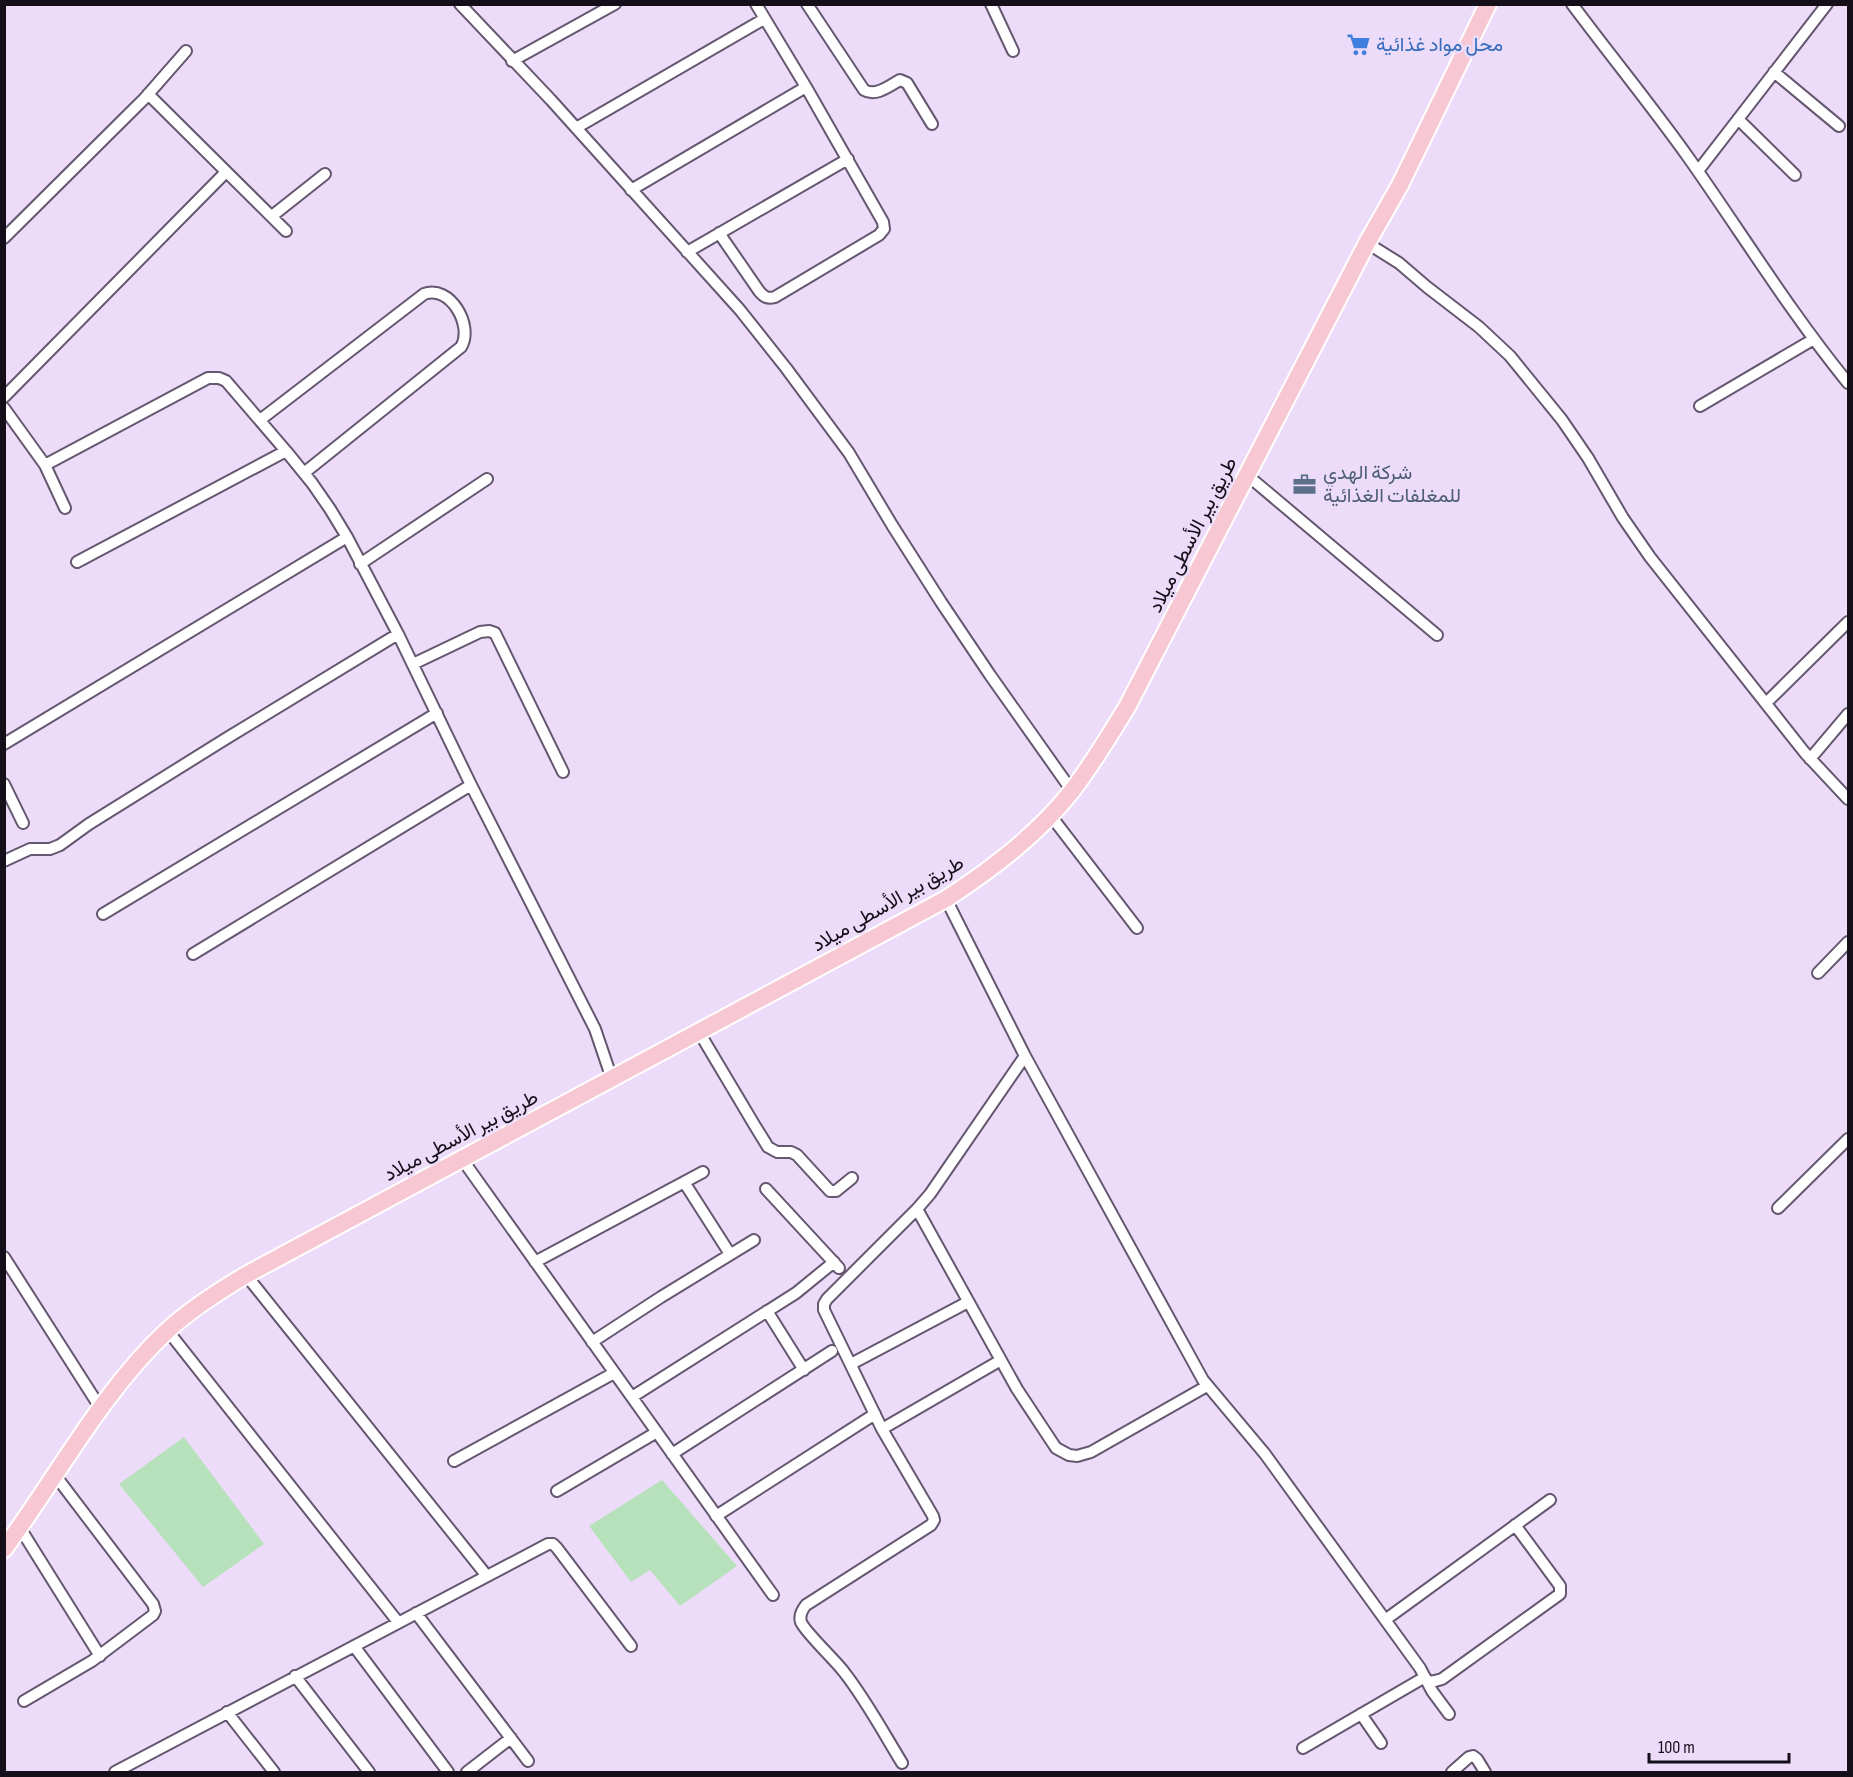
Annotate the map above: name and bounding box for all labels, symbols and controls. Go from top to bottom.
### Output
supermarket icon: محل مواد غذائية [1345,32,1371,58]
place label: محل مواد غذائية [1376,33,1503,57]
street label: طريق بير الأسطى ميلاد [1143,453,1243,617]
place label: شركة الهدي للمغلفات الغذائية [1323,461,1461,508]
office icon: شركة الهدي للمغلفات الغذائية [1292,472,1318,498]
street label: طريق بير الأسطى ميلاد [808,851,968,957]
street label: طريق بير الأسطى ميلاد [380,1085,542,1187]
scale bar [1649,1726,1788,1764]
text: 100 m [1658,1737,1695,1758]

